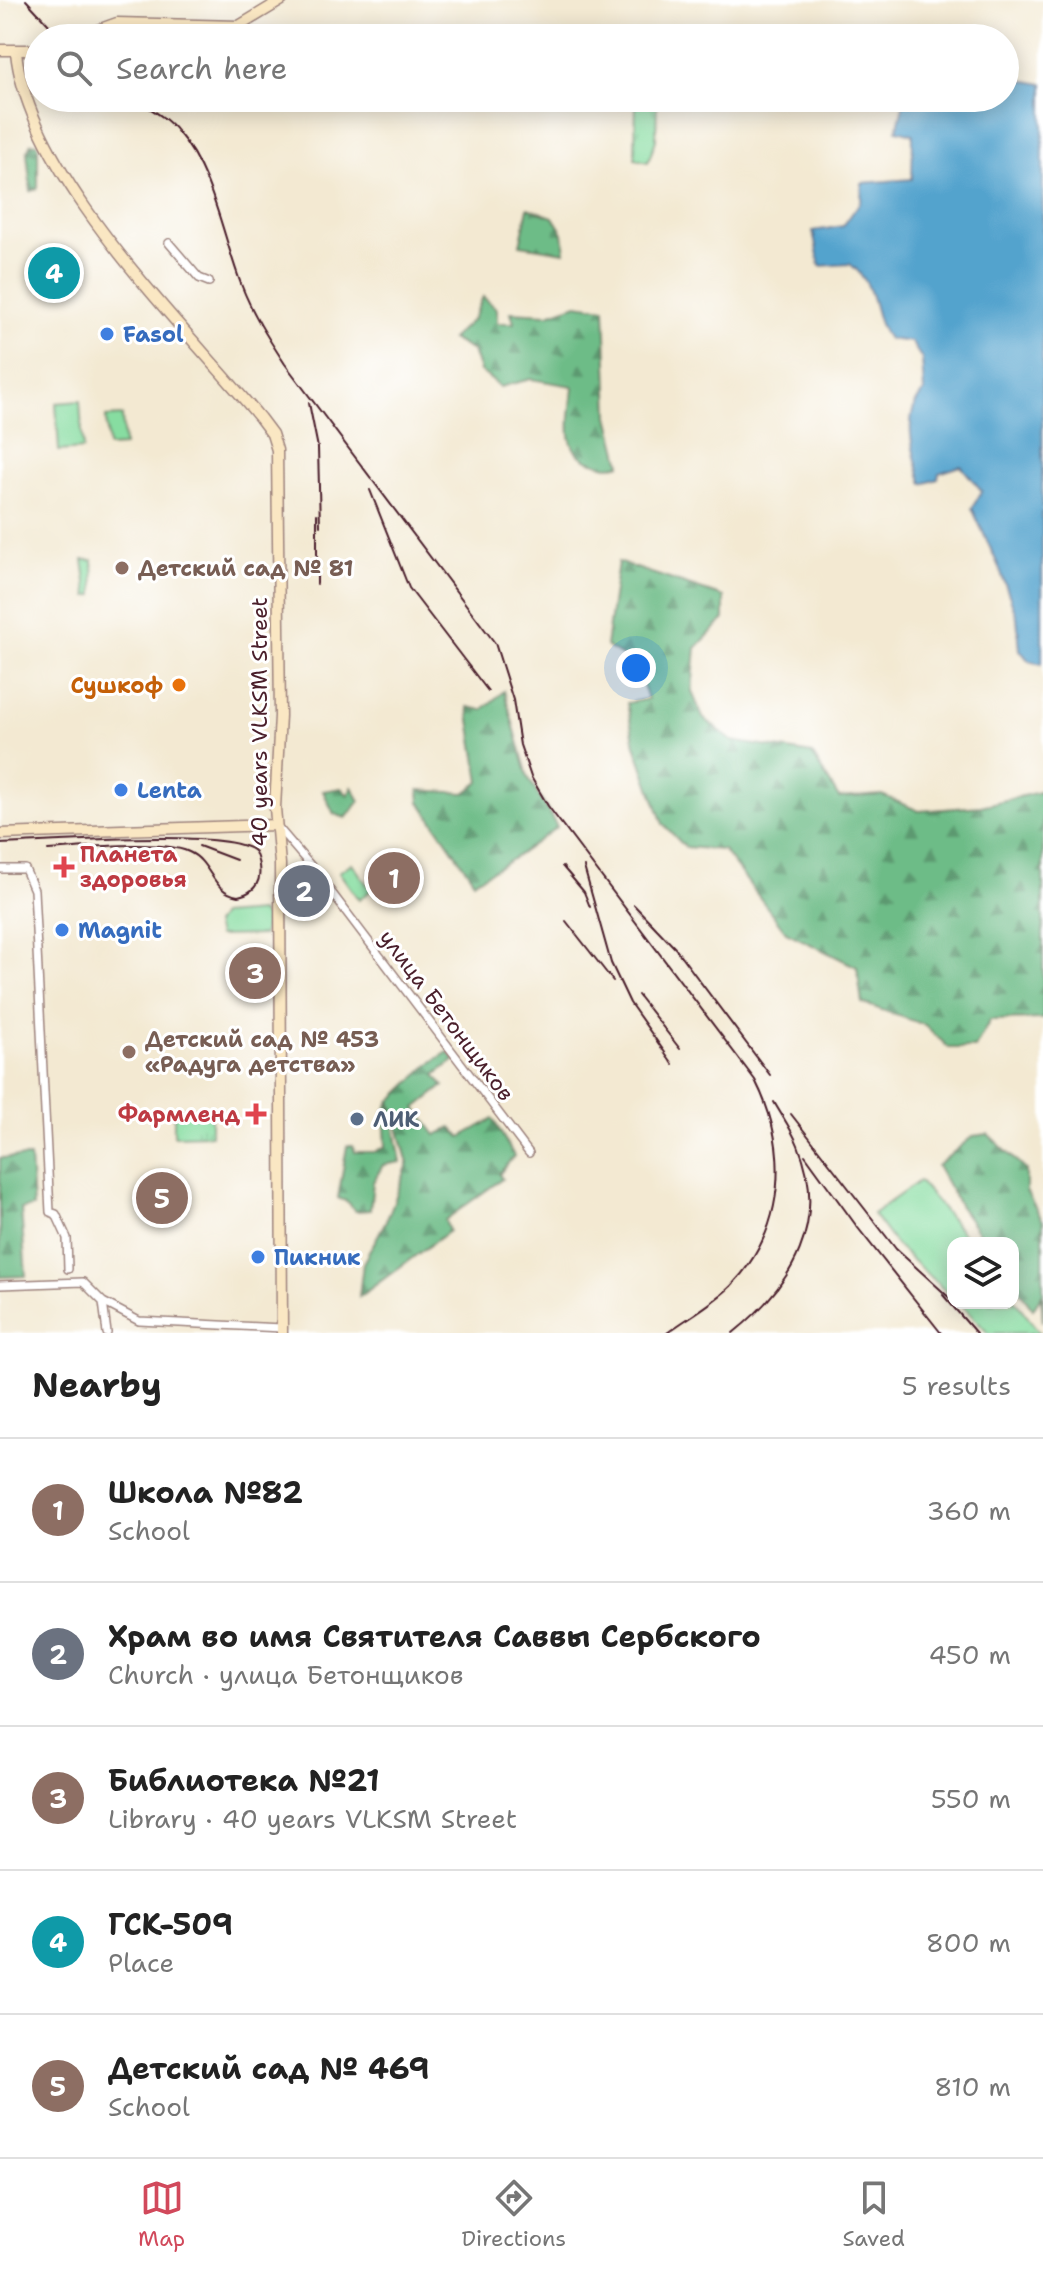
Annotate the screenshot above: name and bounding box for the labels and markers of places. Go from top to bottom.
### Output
pin: 4 [28,243,80,303]
place label: Fasol [123,320,184,349]
marker: Fasol [98,325,116,343]
place label: Детский сад № 81 [138,554,354,583]
marker: Детский сад № 81 [113,559,131,577]
place label: Сушкоф [71,671,163,700]
marker: Сушкоф [170,676,188,694]
place label: Lenta [137,776,202,805]
marker: Lenta [112,781,130,799]
place label: Планета здоровья [80,840,187,894]
pin: 1 [368,848,420,908]
marker: Планета здоровья [55,858,73,876]
pin: 2 [278,861,330,921]
place label: Magnit [78,916,162,945]
marker: Magnit [53,921,71,939]
pin: 3 [229,943,281,1003]
place label: Детский сад № 453 «Радуга детства» [145,1025,379,1079]
marker: Детский сад № 453 «Радуга детства» [120,1043,138,1061]
place label: Фармленд [118,1100,241,1129]
marker: Фармленд [247,1105,265,1123]
place label: ЛИК [373,1105,419,1134]
marker: ЛИК [348,1110,366,1128]
pin: 5 [136,1168,188,1228]
place label: Пикник [274,1243,361,1272]
marker: Пикник [249,1248,267,1266]

